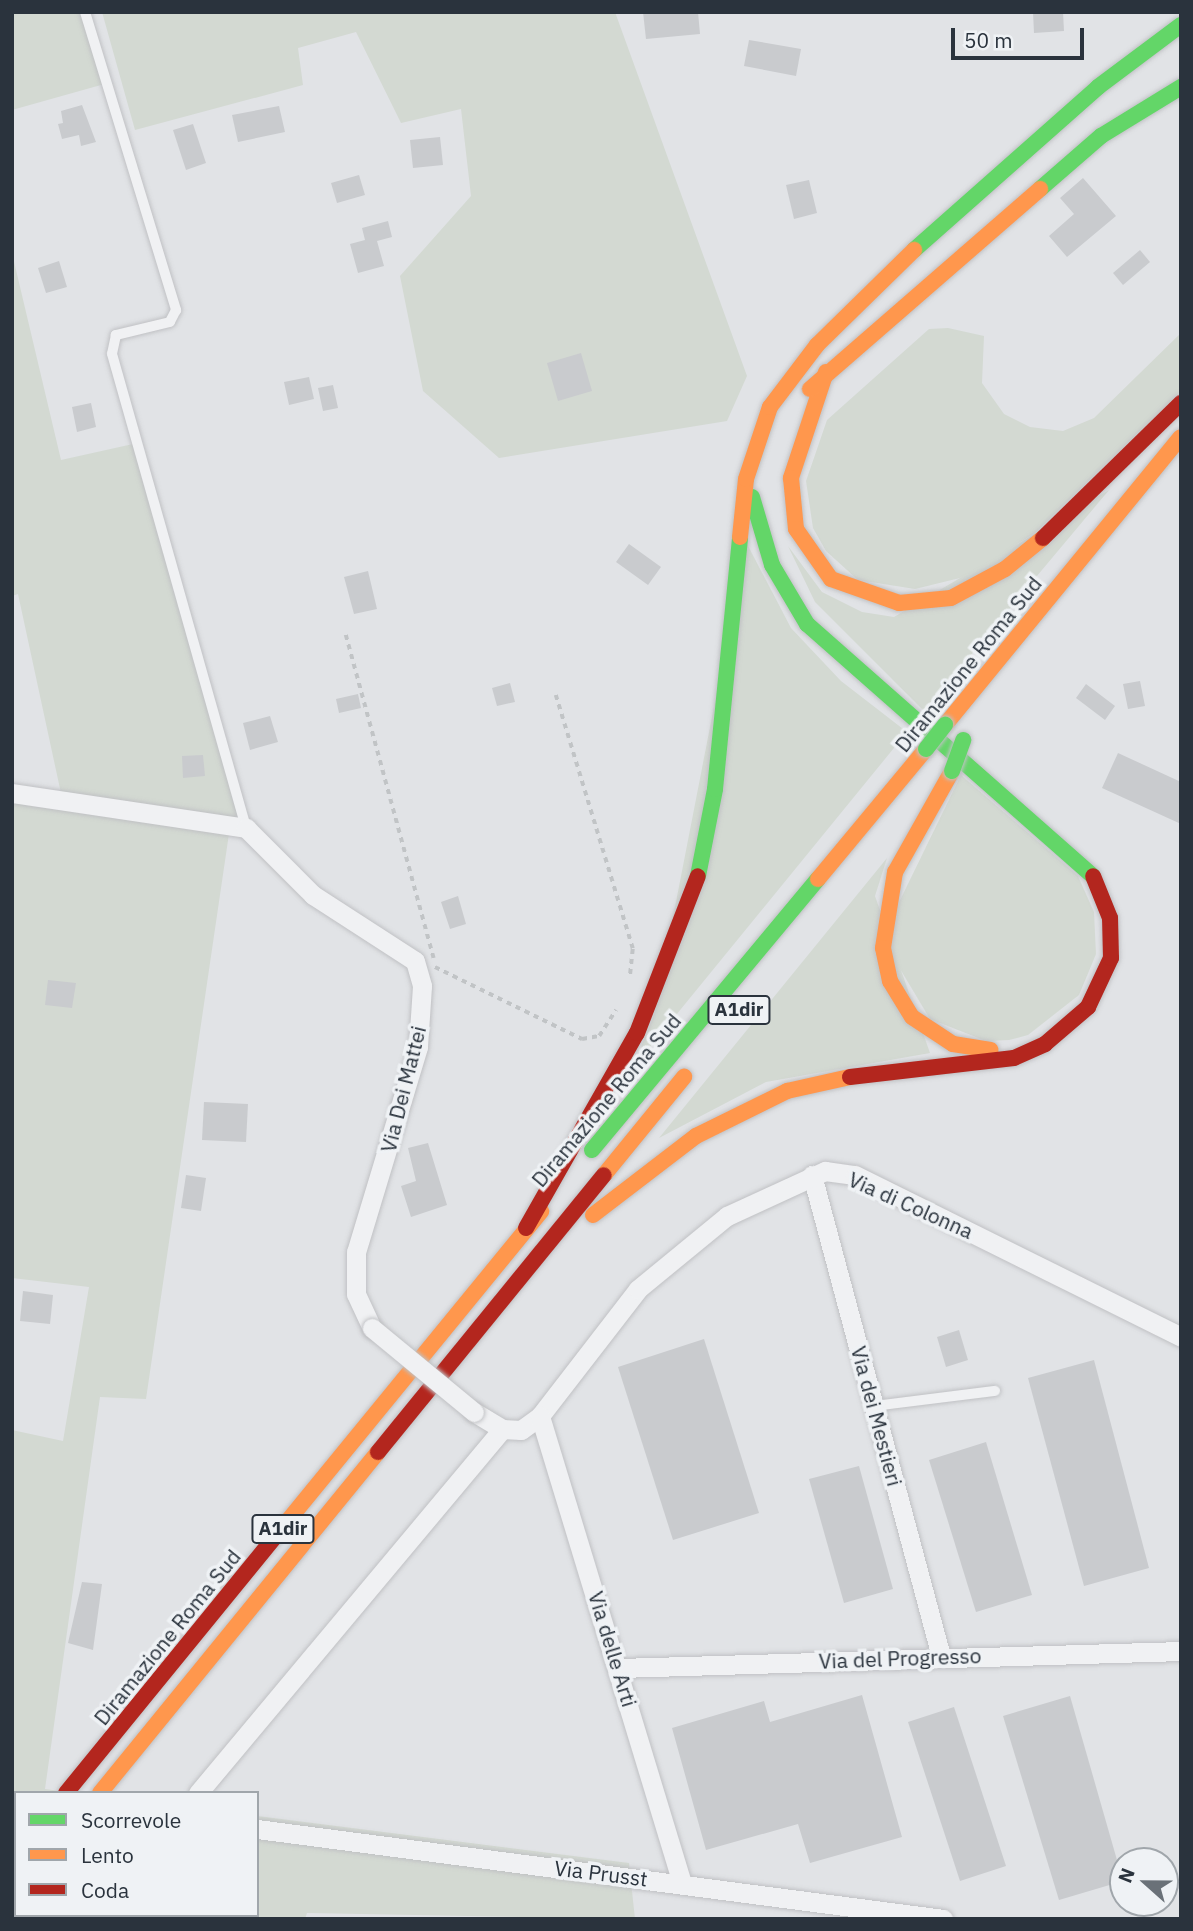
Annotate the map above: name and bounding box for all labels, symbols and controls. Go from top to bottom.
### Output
scale bar [955,14,1088,58]
text: 50 m [964,26,1013,54]
street label: Diramazione Roma Sud [889,571,1047,757]
road number: A1dir [706,994,772,1026]
street label: Diramazione Roma Sud [526,1008,686,1192]
street label: Via Dei Mattei [375,1023,431,1155]
street label: Via di Colonna [845,1166,977,1244]
street label: Via dei Mestieri [846,1343,908,1489]
road number: A1dir [250,1513,316,1544]
street label: Diramazione Roma Sud [88,1544,246,1730]
street label: Via delle Arti [583,1588,643,1710]
street label: Via del Progresso [818,1643,982,1673]
legend [14,1791,259,1917]
text: Scorrevole [81,1806,181,1834]
text: Lento [81,1841,134,1869]
north arrow [1109,1847,1179,1917]
street label: Via Prusst [553,1855,649,1891]
text: N [1113,1864,1140,1886]
text: Coda [81,1876,129,1904]

